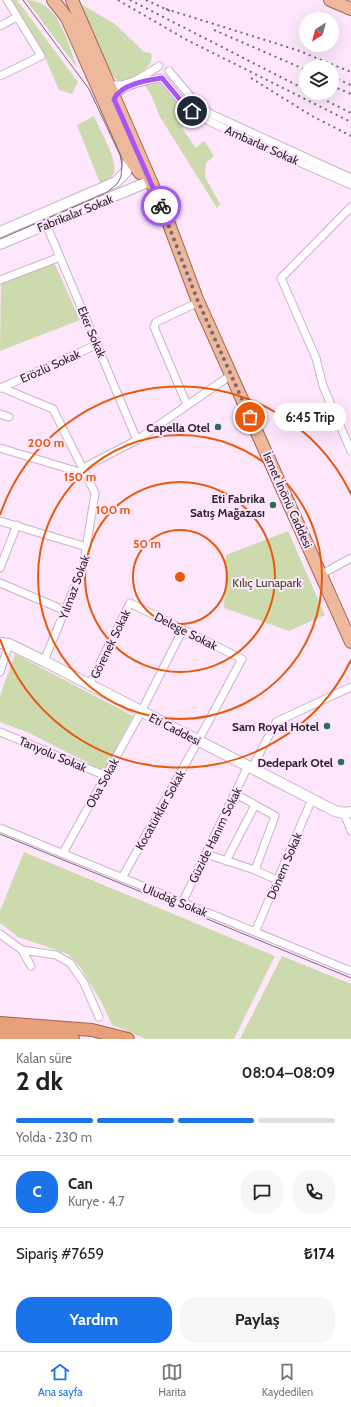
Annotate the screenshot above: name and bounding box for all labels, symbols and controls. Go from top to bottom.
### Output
north arrow [299,12,339,52]
map controls [299,12,339,100]
button: layers [299,60,339,100]
pin [175,94,209,128]
icon: home [181,100,203,122]
street label: Ambarlar Sokak [223,122,302,168]
courier [141,186,181,226]
street label: Fabrikalar Sokak [35,191,116,235]
icon: bike [150,195,172,217]
street label: Eker Sokak [74,304,110,361]
street label: Erözlü Sokak [18,346,83,386]
pin [233,400,267,434]
callout: 6:45 Trip [274,403,346,431]
icon: bag [239,406,261,428]
text: 6:45 Trip [285,409,335,425]
place label: Capella Otel [146,420,210,435]
marker: Capella Otel [213,422,223,432]
text: 200 m [28,435,64,450]
street label: İsmet İnönü Caddesi [260,450,316,550]
text: 150 m [64,469,96,484]
place label: Eti Fabrika Satış Mağazası [190,491,265,520]
marker: Eti Fabrika Satış Mağazası [268,500,278,510]
text: 100 m [96,502,130,517]
text: 50 m [133,536,161,551]
street label: Yılmaz Sokak [55,552,93,622]
centre of rings [173,570,187,584]
park label: Kılıç Lunapark [232,575,302,590]
street label: Görenek Sokak [87,606,134,681]
street label: Delege Sokak [152,609,221,654]
street label: Eti Caddesi [147,710,203,748]
place label: Sam Royal Hotel [232,719,319,734]
marker: Sam Royal Hotel [322,721,332,731]
street label: Tanyolu Sokak [17,733,90,775]
street label: Oba Sokak [82,755,122,810]
place label: Dedepark Otel [257,755,333,770]
marker: Dedepark Otel [336,757,346,767]
street label: Kocatürkler Sokak [132,767,188,853]
street label: Güzide Hanım Sokak [185,784,245,885]
street label: Dönem Sokak [263,830,305,902]
street label: Uludağ Sokak [140,880,210,920]
text: Kalan süre [16,1050,72,1066]
text: 08:04–08:09 [242,1064,335,1082]
text: 2 dk [16,1065,63,1097]
text: Yolda · 230 m [16,1129,92,1145]
button: chat [241,1171,283,1213]
button: phone [293,1171,335,1213]
text: Can [68,1175,93,1193]
text: C [32,1183,42,1201]
text: Kurye · 4.7 [68,1193,125,1209]
text: Sipariş #7659 [16,1245,104,1263]
text: ₺174 [304,1245,335,1263]
button: Yardım [16,1297,172,1343]
button: Paylaş [180,1297,335,1343]
tab: Ana sayfa [38,1361,83,1399]
tab: Harita [158,1361,186,1399]
tab: Kaydedilen [262,1361,313,1399]

